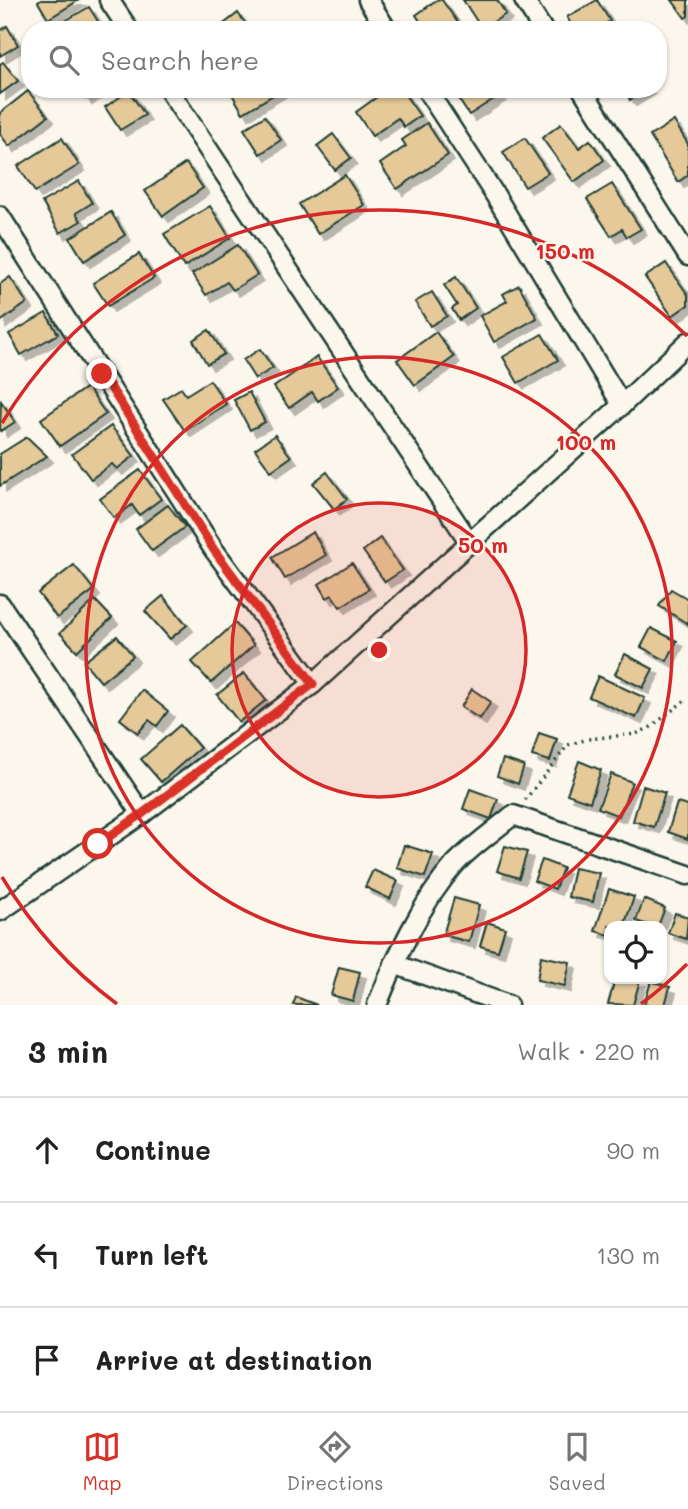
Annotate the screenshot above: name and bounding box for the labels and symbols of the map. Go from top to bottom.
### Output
text: 150 m [535,237,595,264]
route end [86,358,117,389]
text: 100 m [556,428,616,455]
text: 50 m [458,531,508,558]
centre of rings [367,638,391,662]
route start [82,828,113,859]

